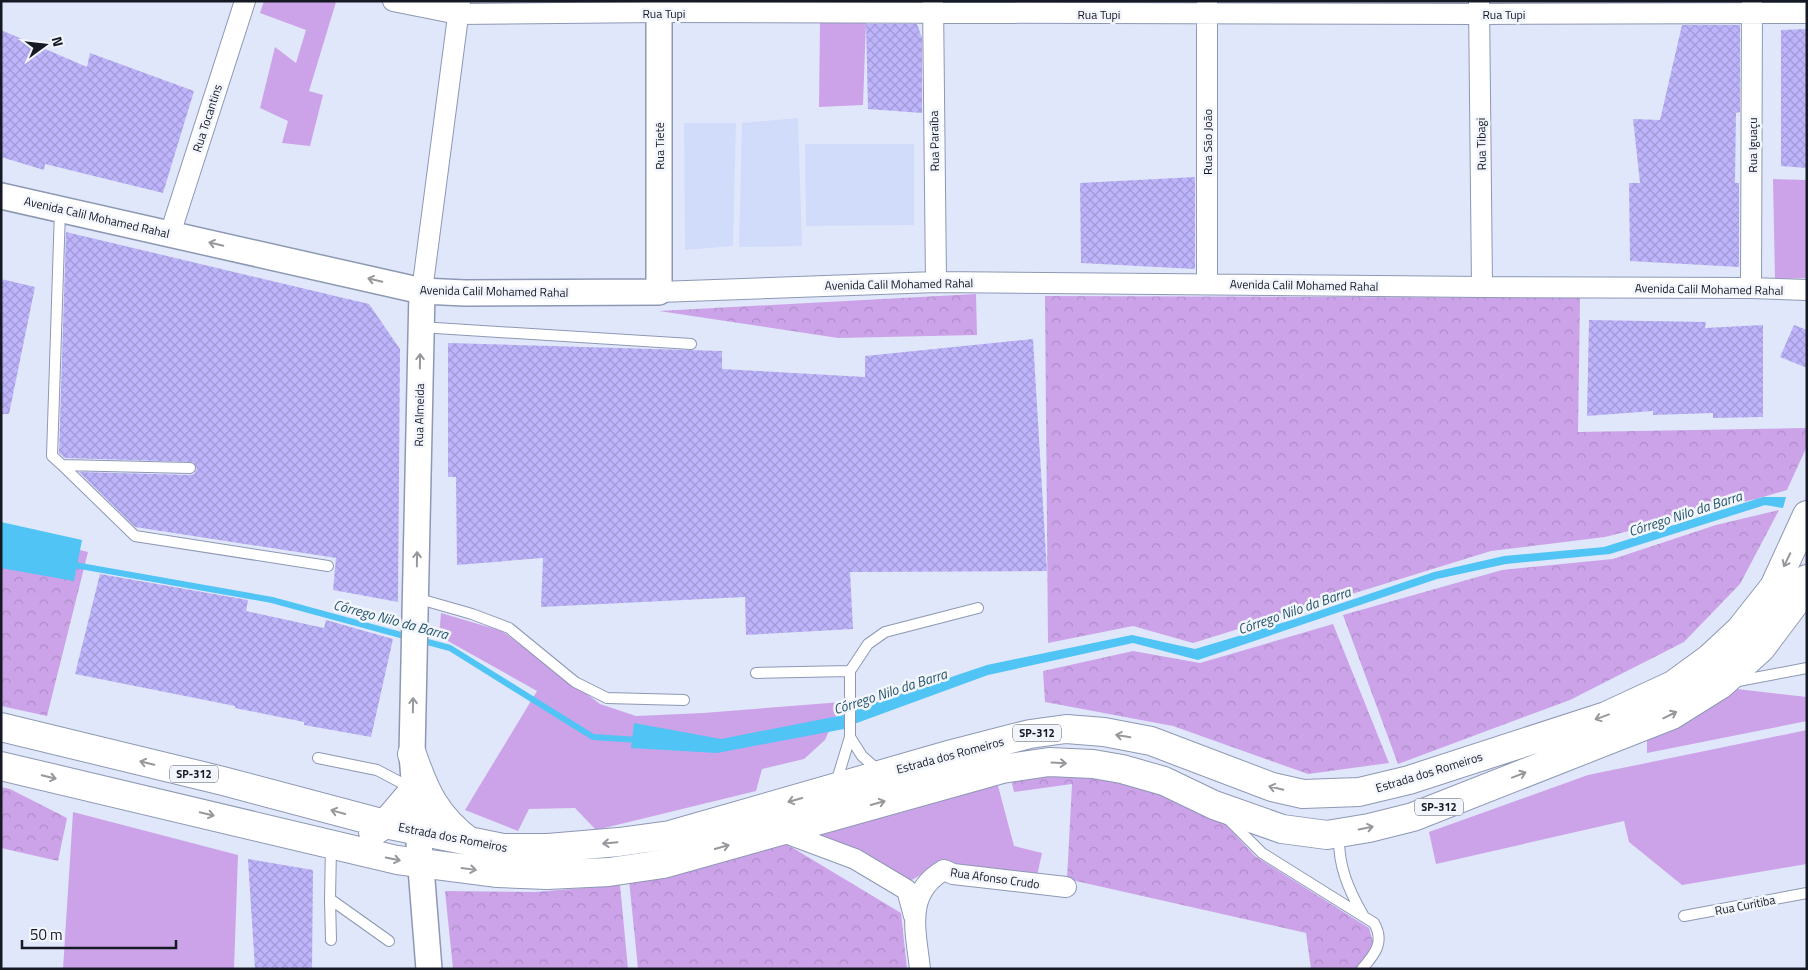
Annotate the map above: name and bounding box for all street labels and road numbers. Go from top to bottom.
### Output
street label: Rua Tupi [643,4,685,23]
street label: Rua Tupi [1078,5,1120,24]
street label: Rua Tupi [1483,5,1525,24]
street label: Rua Tocantins [187,81,227,154]
street label: Rua São João [1198,109,1217,175]
street label: Rua Paraíba [924,110,944,172]
street label: Rua Iguaçu [1743,117,1762,173]
street label: Rua Tibagi [1471,118,1491,170]
street label: Rua Tietê [650,122,669,170]
street label: Avenida Calil Mohamed Rahal [22,191,172,243]
street label: Avenida Calil Mohamed Rahal [825,273,973,295]
street label: Avenida Calil Mohamed Rahal [1230,274,1378,296]
street label: Avenida Calil Mohamed Rahal [1635,278,1783,300]
street label: Avenida Calil Mohamed Rahal [420,280,568,302]
street label: Rua Almeida [409,383,429,447]
road number: SP-312 [1013,724,1061,741]
street label: Estrada dos Romeiros [894,731,1006,779]
street label: Estrada dos Romeiros [1373,747,1485,797]
road number: SP-312 [170,766,218,782]
road number: SP-312 [1415,799,1463,816]
street label: Estrada dos Romeiros [397,817,510,857]
street label: Rua Afonso Crudo [949,862,1041,894]
street label: Rua Curitiba [1713,890,1777,920]

